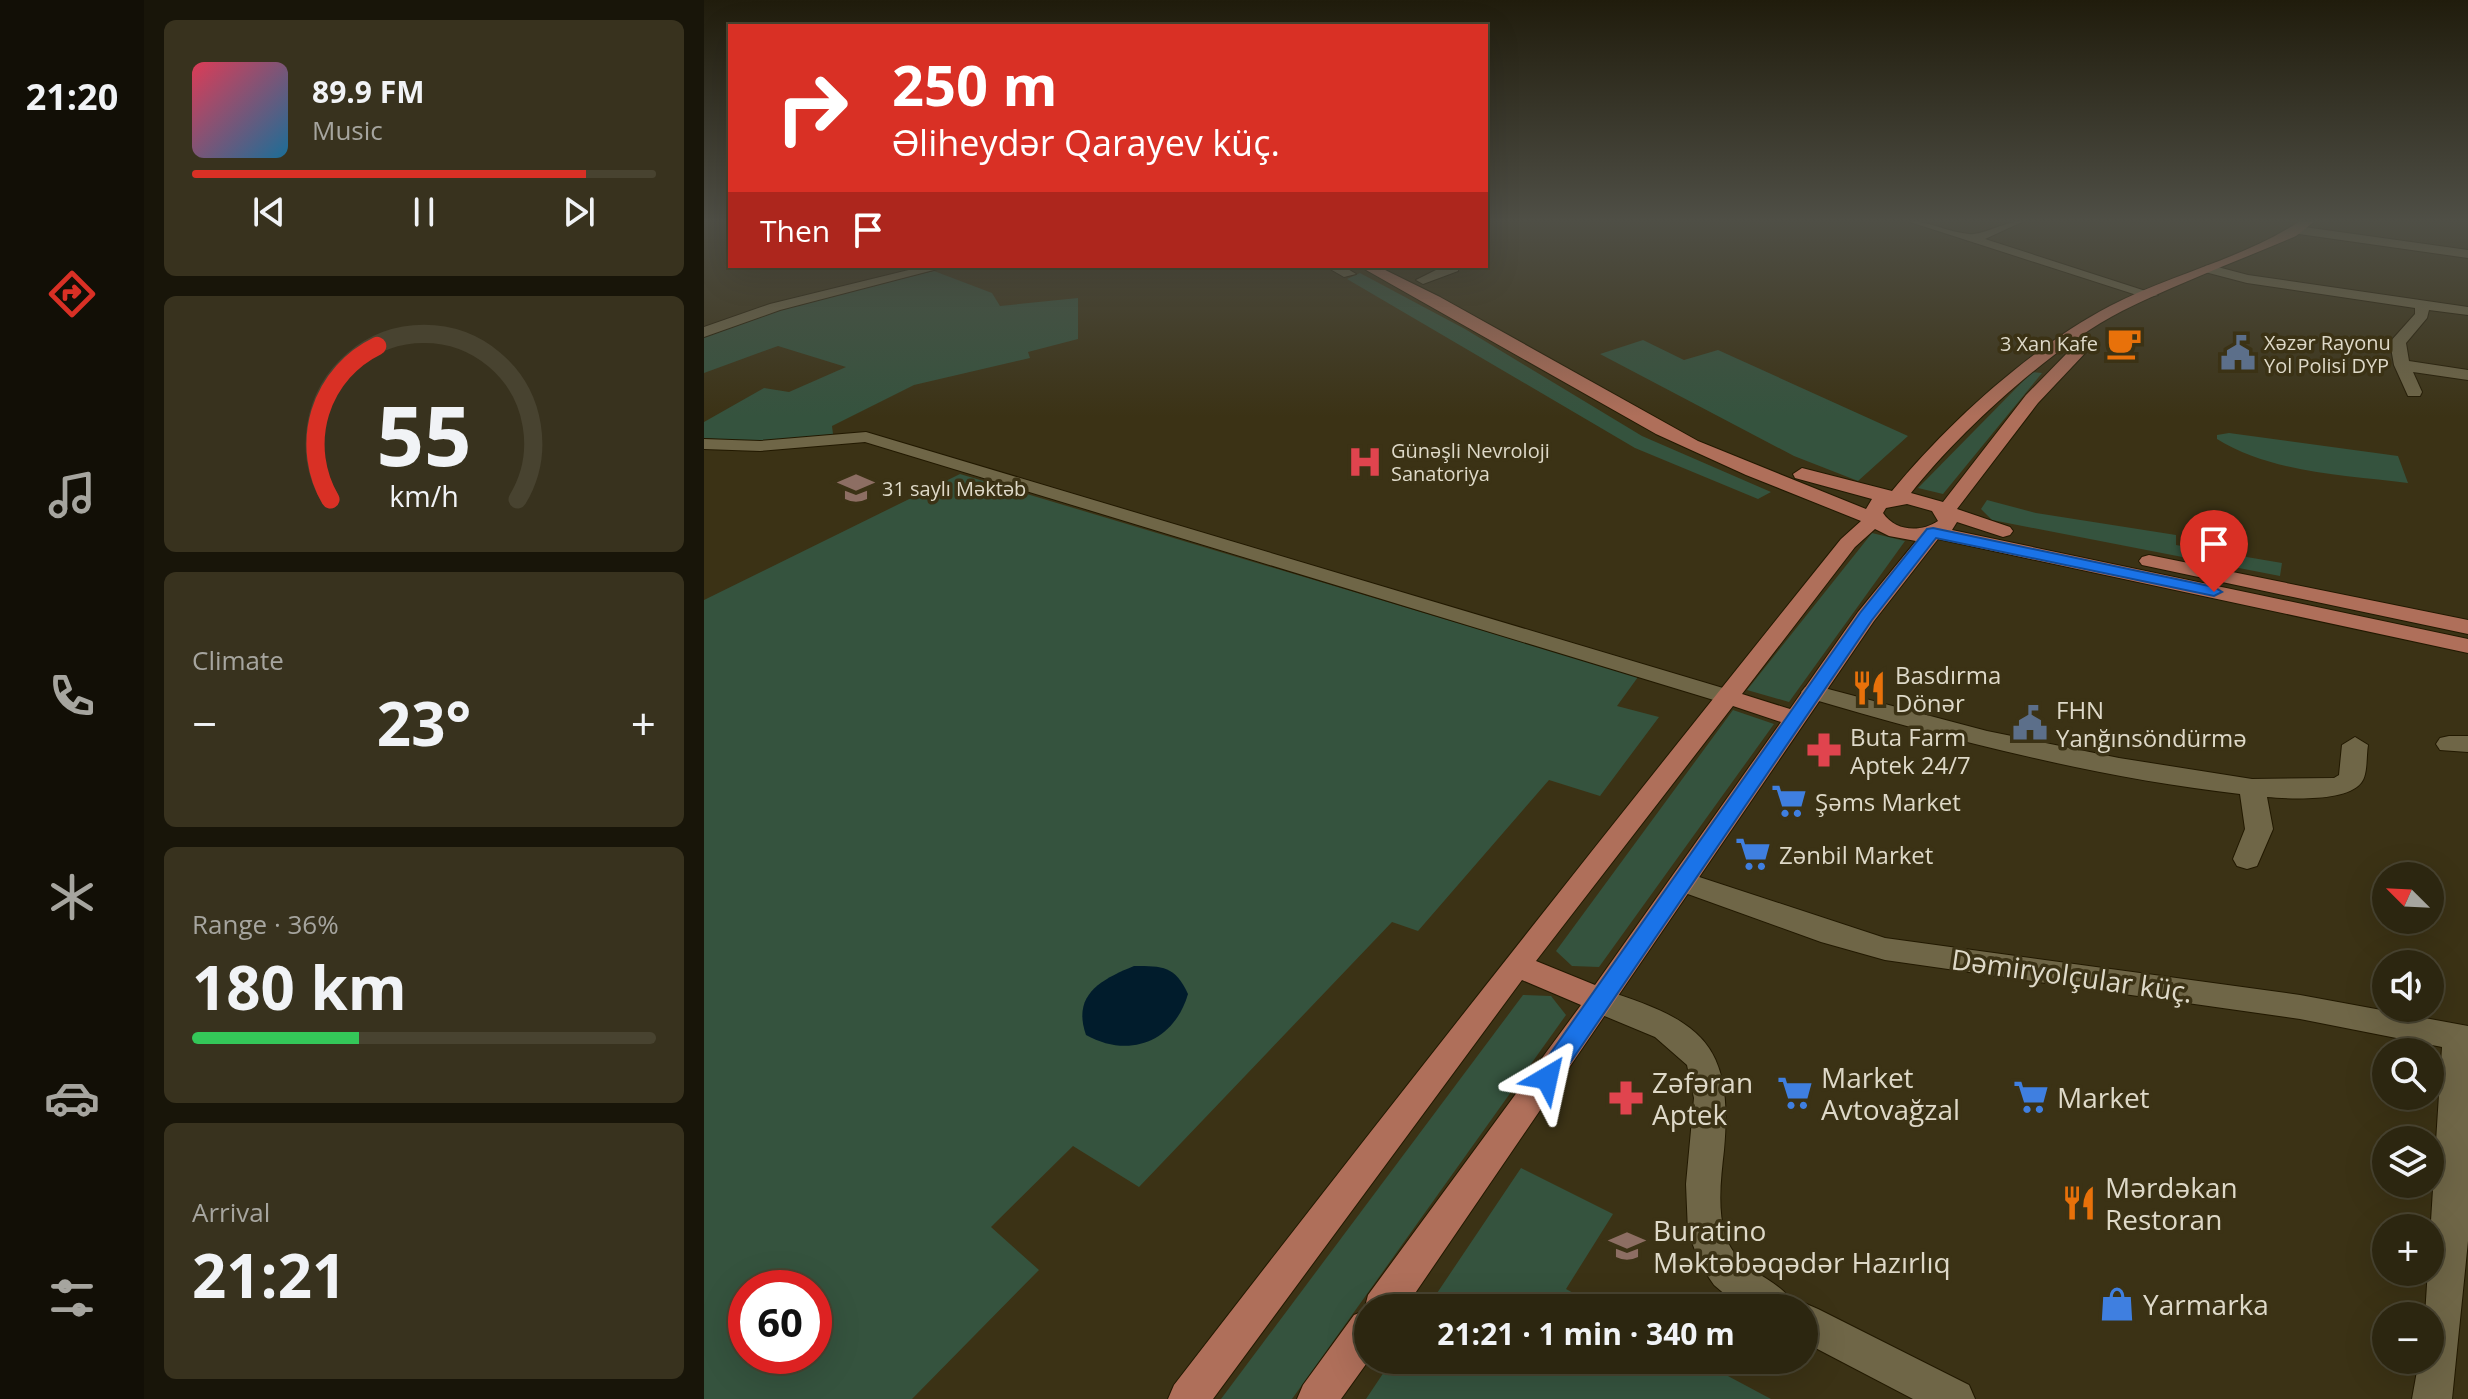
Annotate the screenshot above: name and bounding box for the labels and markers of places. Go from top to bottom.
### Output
cafe icon: 3 Xan Kafe [2105,324,2143,362]
place label: Xəzər Rayonu Yol Polisi DYP [2264,329,2391,379]
place label: 3 Xan Kafe [2000,330,2098,357]
public building icon: Xəzər Rayonu Yol Polisi DYP [2219,334,2257,372]
place label: Günəşli Nevroloji Sanatoriya [1391,437,1550,487]
hospital icon: Günəşli Nevroloji Sanatoriya [1346,443,1384,481]
school or university icon: 31 saylı Məktəb [837,469,875,507]
place label: 31 saylı Məktəb [882,475,1026,502]
pin [2180,510,2248,592]
place label: Basdırma Dönər [1895,658,2001,719]
restaurant icon: Basdırma Dönər [1850,669,1888,707]
place label: FHN Yanğınsöndürmə [2056,693,2247,754]
public building icon: FHN Yanğınsöndürmə [2011,704,2049,742]
place label: Buta Farm Aptek 24/7 [1850,720,1971,781]
pharmacy icon: Buta Farm Aptek 24/7 [1805,731,1843,769]
supermarket icon: Şəms Market [1770,782,1808,820]
place label: Şəms Market [1815,785,1961,818]
supermarket icon: Zənbil Market [1734,835,1772,873]
place label: Zənbil Market [1779,838,1933,871]
place label: Market Avtovağzal [1821,1058,1960,1128]
place label: Zəfəran Aptek [1652,1063,1753,1133]
supermarket icon: Market Avtovağzal [1776,1074,1814,1112]
supermarket icon: Market [2012,1078,2050,1116]
place label: Market [2057,1078,2150,1116]
pharmacy icon: Zəfəran Aptek [1607,1079,1645,1117]
place label: Mərdəkan Restoran [2105,1168,2238,1238]
restaurant icon: Mərdəkan Restoran [2060,1184,2098,1222]
place label: Buratino Məktəbəqədər Hazırlıq [1653,1211,1951,1281]
school or university icon: Buratino Məktəbəqədər Hazırlıq [1608,1227,1646,1265]
shop icon: Yarmarka [2098,1285,2136,1323]
place label: Yarmarka [2143,1285,2269,1323]

